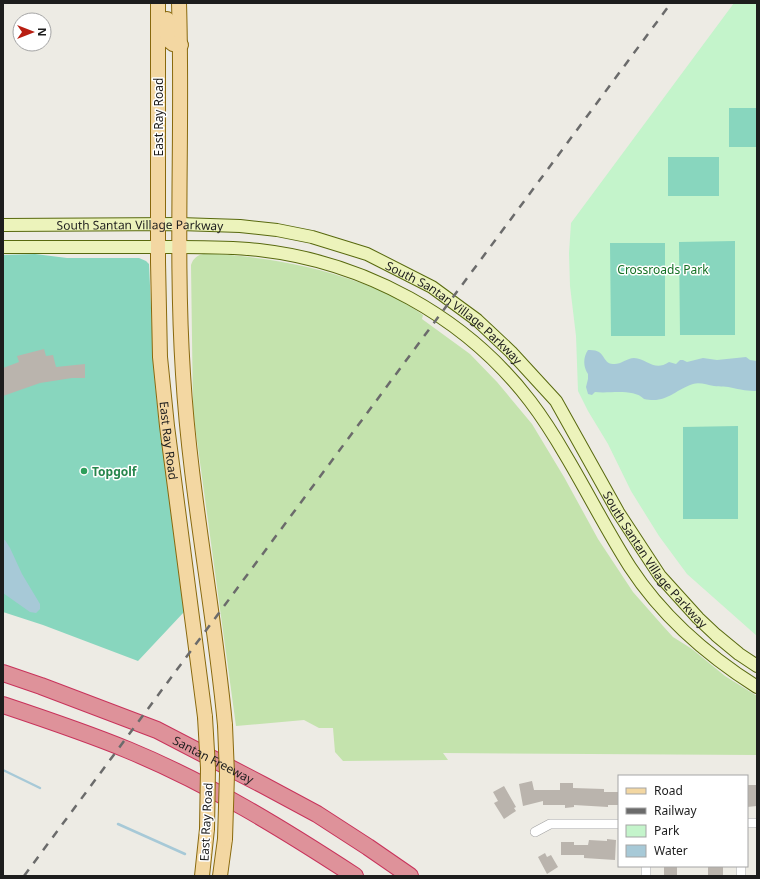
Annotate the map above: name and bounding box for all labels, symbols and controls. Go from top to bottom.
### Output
north arrow [12,12,52,52]
text: N [35,28,50,36]
street label: East Ray Road [150,78,167,156]
street label: South Santan Village Parkway [57,215,225,234]
street label: South Santan Village Parkway [383,256,527,368]
park label: Crossroads Park [617,261,709,278]
street label: East Ray Road [156,400,182,481]
place label: Topgolf [92,463,138,480]
marker: Topgolf [79,466,89,476]
street label: South Santan Village Parkway [599,488,712,632]
street label: Santan Freeway [170,731,258,788]
legend [618,775,748,867]
street label: East Ray Road [195,782,217,862]
text: Road [654,782,683,799]
text: Railway [654,802,698,819]
text: Park [654,822,680,839]
text: Water [654,842,688,859]

